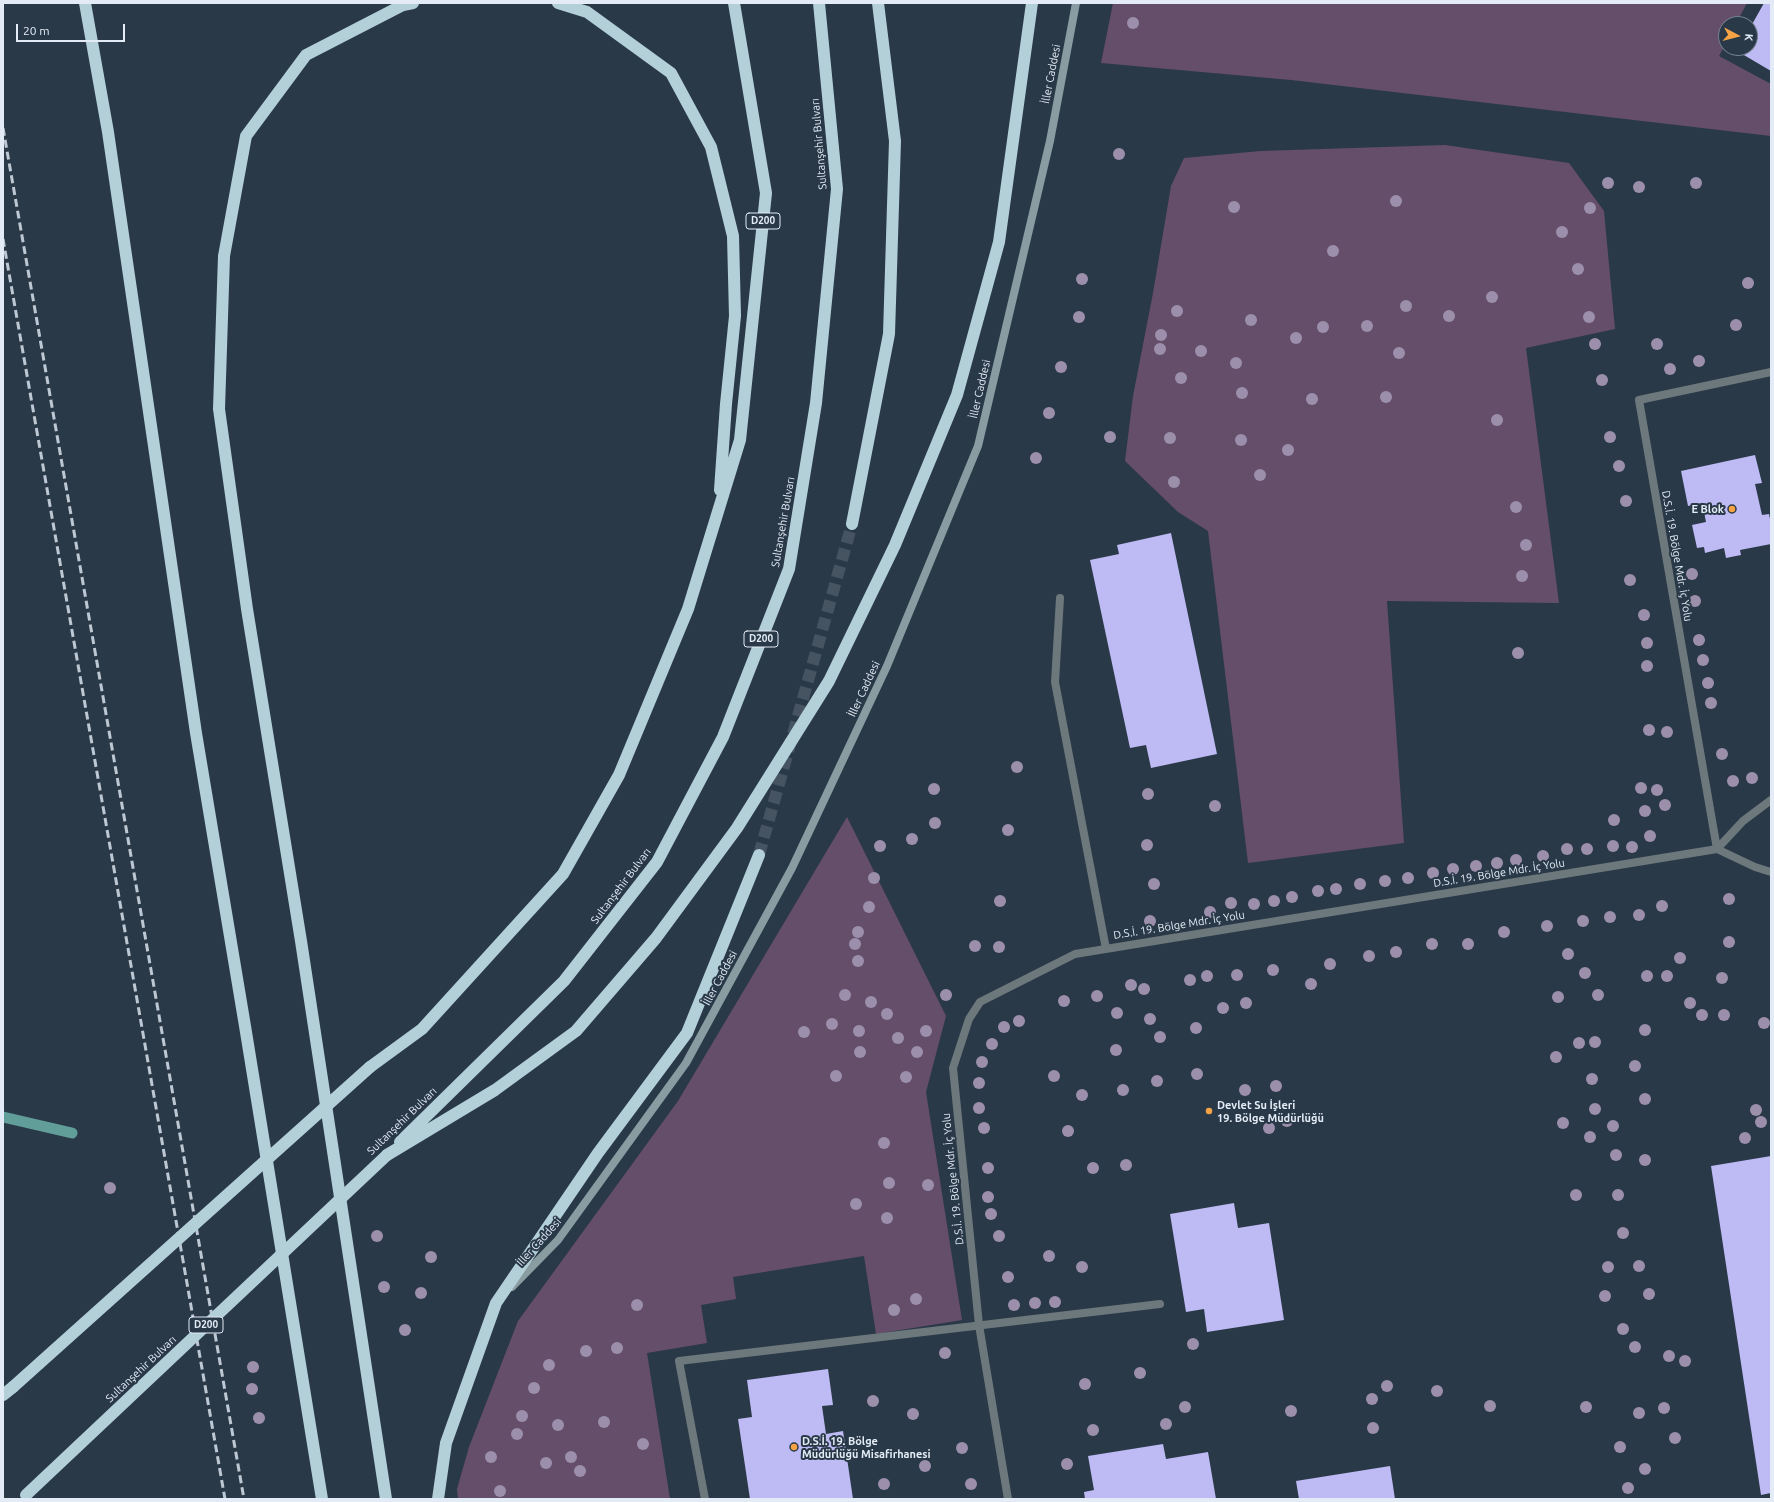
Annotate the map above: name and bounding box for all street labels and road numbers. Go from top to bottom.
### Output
street label: İller Caddesi [1039,43,1063,105]
street label: Sultanşehir Bulvarı [808,98,830,190]
road number: D200 [746,213,780,229]
street label: İller Caddesi [967,358,993,420]
street label: Sultanşehir Bulvarı [769,476,797,568]
street label: D.S.İ. 19. Bölge Mdr. İç Yolu [1659,490,1695,622]
road number: D200 [744,631,778,647]
street label: İller Caddesi [845,659,883,719]
street label: Sultanşehir Bulvarı [588,845,654,927]
street label: D.S.İ. 19. Bölge Mdr. İç Yolu [1432,856,1566,890]
street label: D.S.İ. 19. Bölge Mdr. İç Yolu [1112,908,1246,942]
street label: İller Caddesi [700,948,740,1008]
street label: Sultanşehir Bulvarı [364,1084,440,1158]
street label: D.S.İ. 19. Bölge Mdr. İç Yolu [940,1112,966,1246]
street label: İller Caddesi [514,1215,564,1269]
road number: D200 [189,1317,223,1333]
street label: Sultanşehir Bulvarı [103,1333,179,1405]

